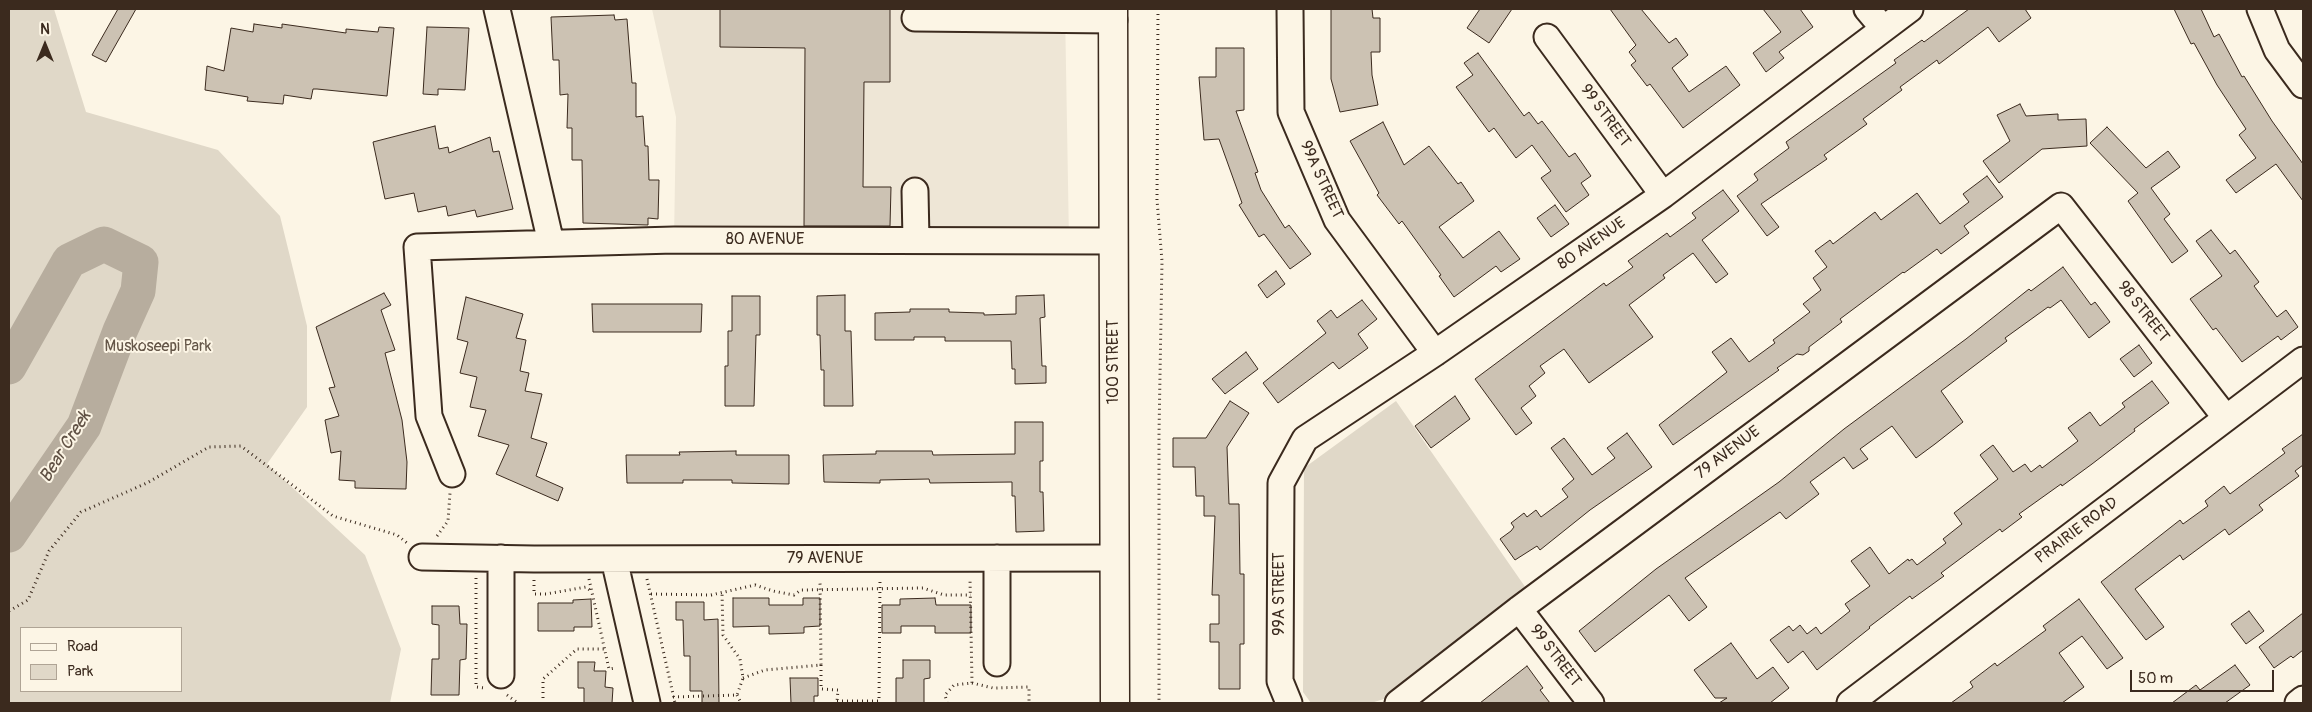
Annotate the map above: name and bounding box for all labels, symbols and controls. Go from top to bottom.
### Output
north arrow [20,20,70,70]
text: N [40,21,50,38]
street label: 99 STREET [1576,81,1634,151]
street label: 99A STREET [1295,138,1347,222]
street label: 80 AVENUE [1554,214,1630,274]
street label: 80 AVENUE [726,230,804,250]
street label: 98 STREET [2113,277,2173,347]
street label: 100 STREET [1104,320,1124,404]
park label: Muskoseepi Park [105,337,211,357]
water label: Bear Creek [36,407,96,487]
street label: 79 AVENUE [1692,422,1764,484]
street label: PRAIRIE ROAD [2032,494,2122,568]
street label: 79 AVENUE [787,549,863,569]
street label: 99A STREET [1270,552,1290,636]
street label: 99 STREET [1525,621,1585,691]
legend [20,627,182,692]
text: Road [67,637,98,656]
scale bar [2132,660,2276,692]
text: Park [67,662,93,681]
text: 50 m [2138,669,2173,688]

